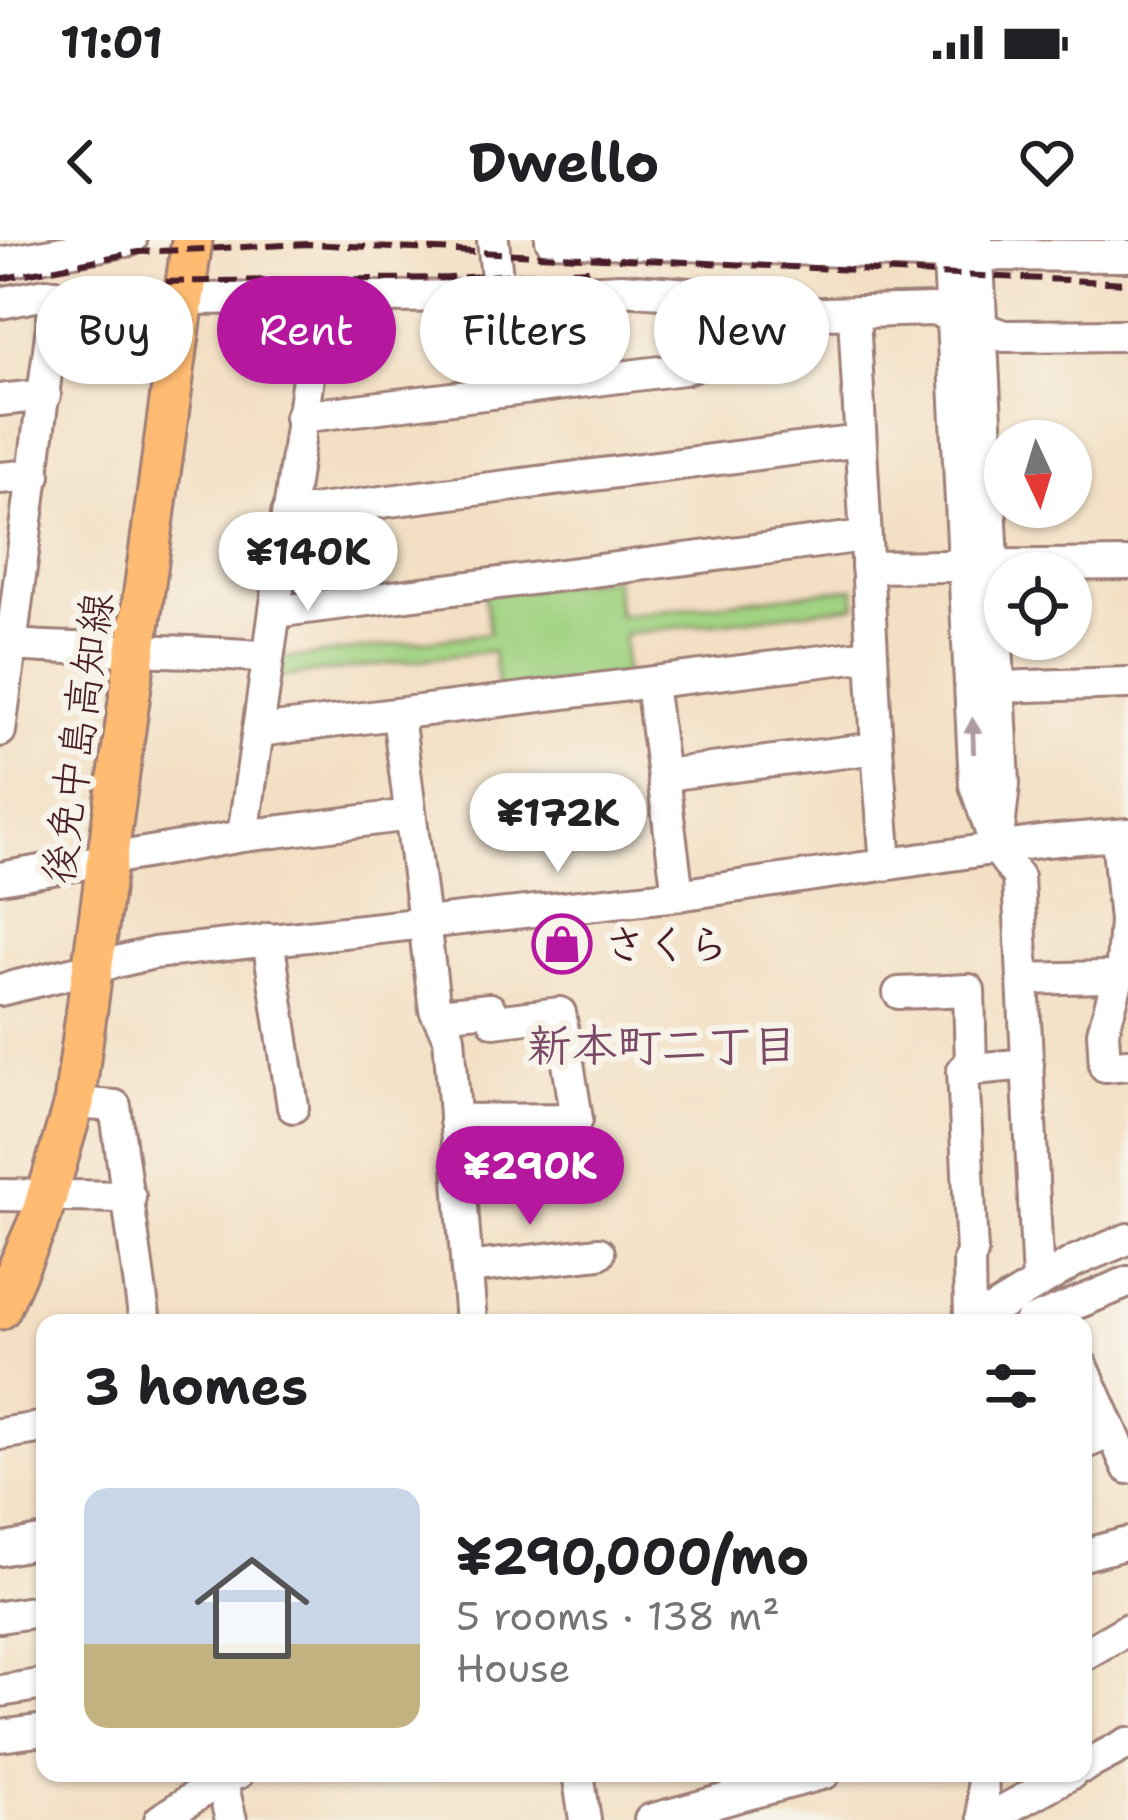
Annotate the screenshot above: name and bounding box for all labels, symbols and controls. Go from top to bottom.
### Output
text: 11:01 [60,12,163,72]
text: Dwello [469,126,659,198]
icon: back [48,129,114,195]
icon: heart [1014,129,1080,195]
chip: Buy [36,276,193,384]
chip: Rent [217,276,396,384]
chip: Filters [420,276,630,384]
chip: New [654,276,829,384]
north arrow [984,420,1092,528]
map controls [984,420,1092,660]
pin: ¥140K [224,512,392,614]
text: ¥140K [246,525,370,577]
button: locate [984,552,1092,660]
street label: 後免中島高知線 [29,589,125,887]
one-way arrow [963,716,982,754]
pin: ¥172K [474,773,642,875]
text: ¥172K [497,786,619,838]
shop icon: さくら [531,913,593,975]
place label: さくら [604,916,730,972]
district label: 新本町二丁目 [527,1015,797,1075]
pin: ¥290K [446,1126,614,1228]
text: ¥290K [463,1139,597,1191]
text: 3 homes [84,1352,308,1420]
icon: filters [978,1353,1044,1419]
text: ¥290,000/mo [456,1522,809,1590]
icon: home [180,1536,324,1680]
text: 5 rooms · 138 m² [456,1590,780,1642]
text: House [456,1642,571,1694]

